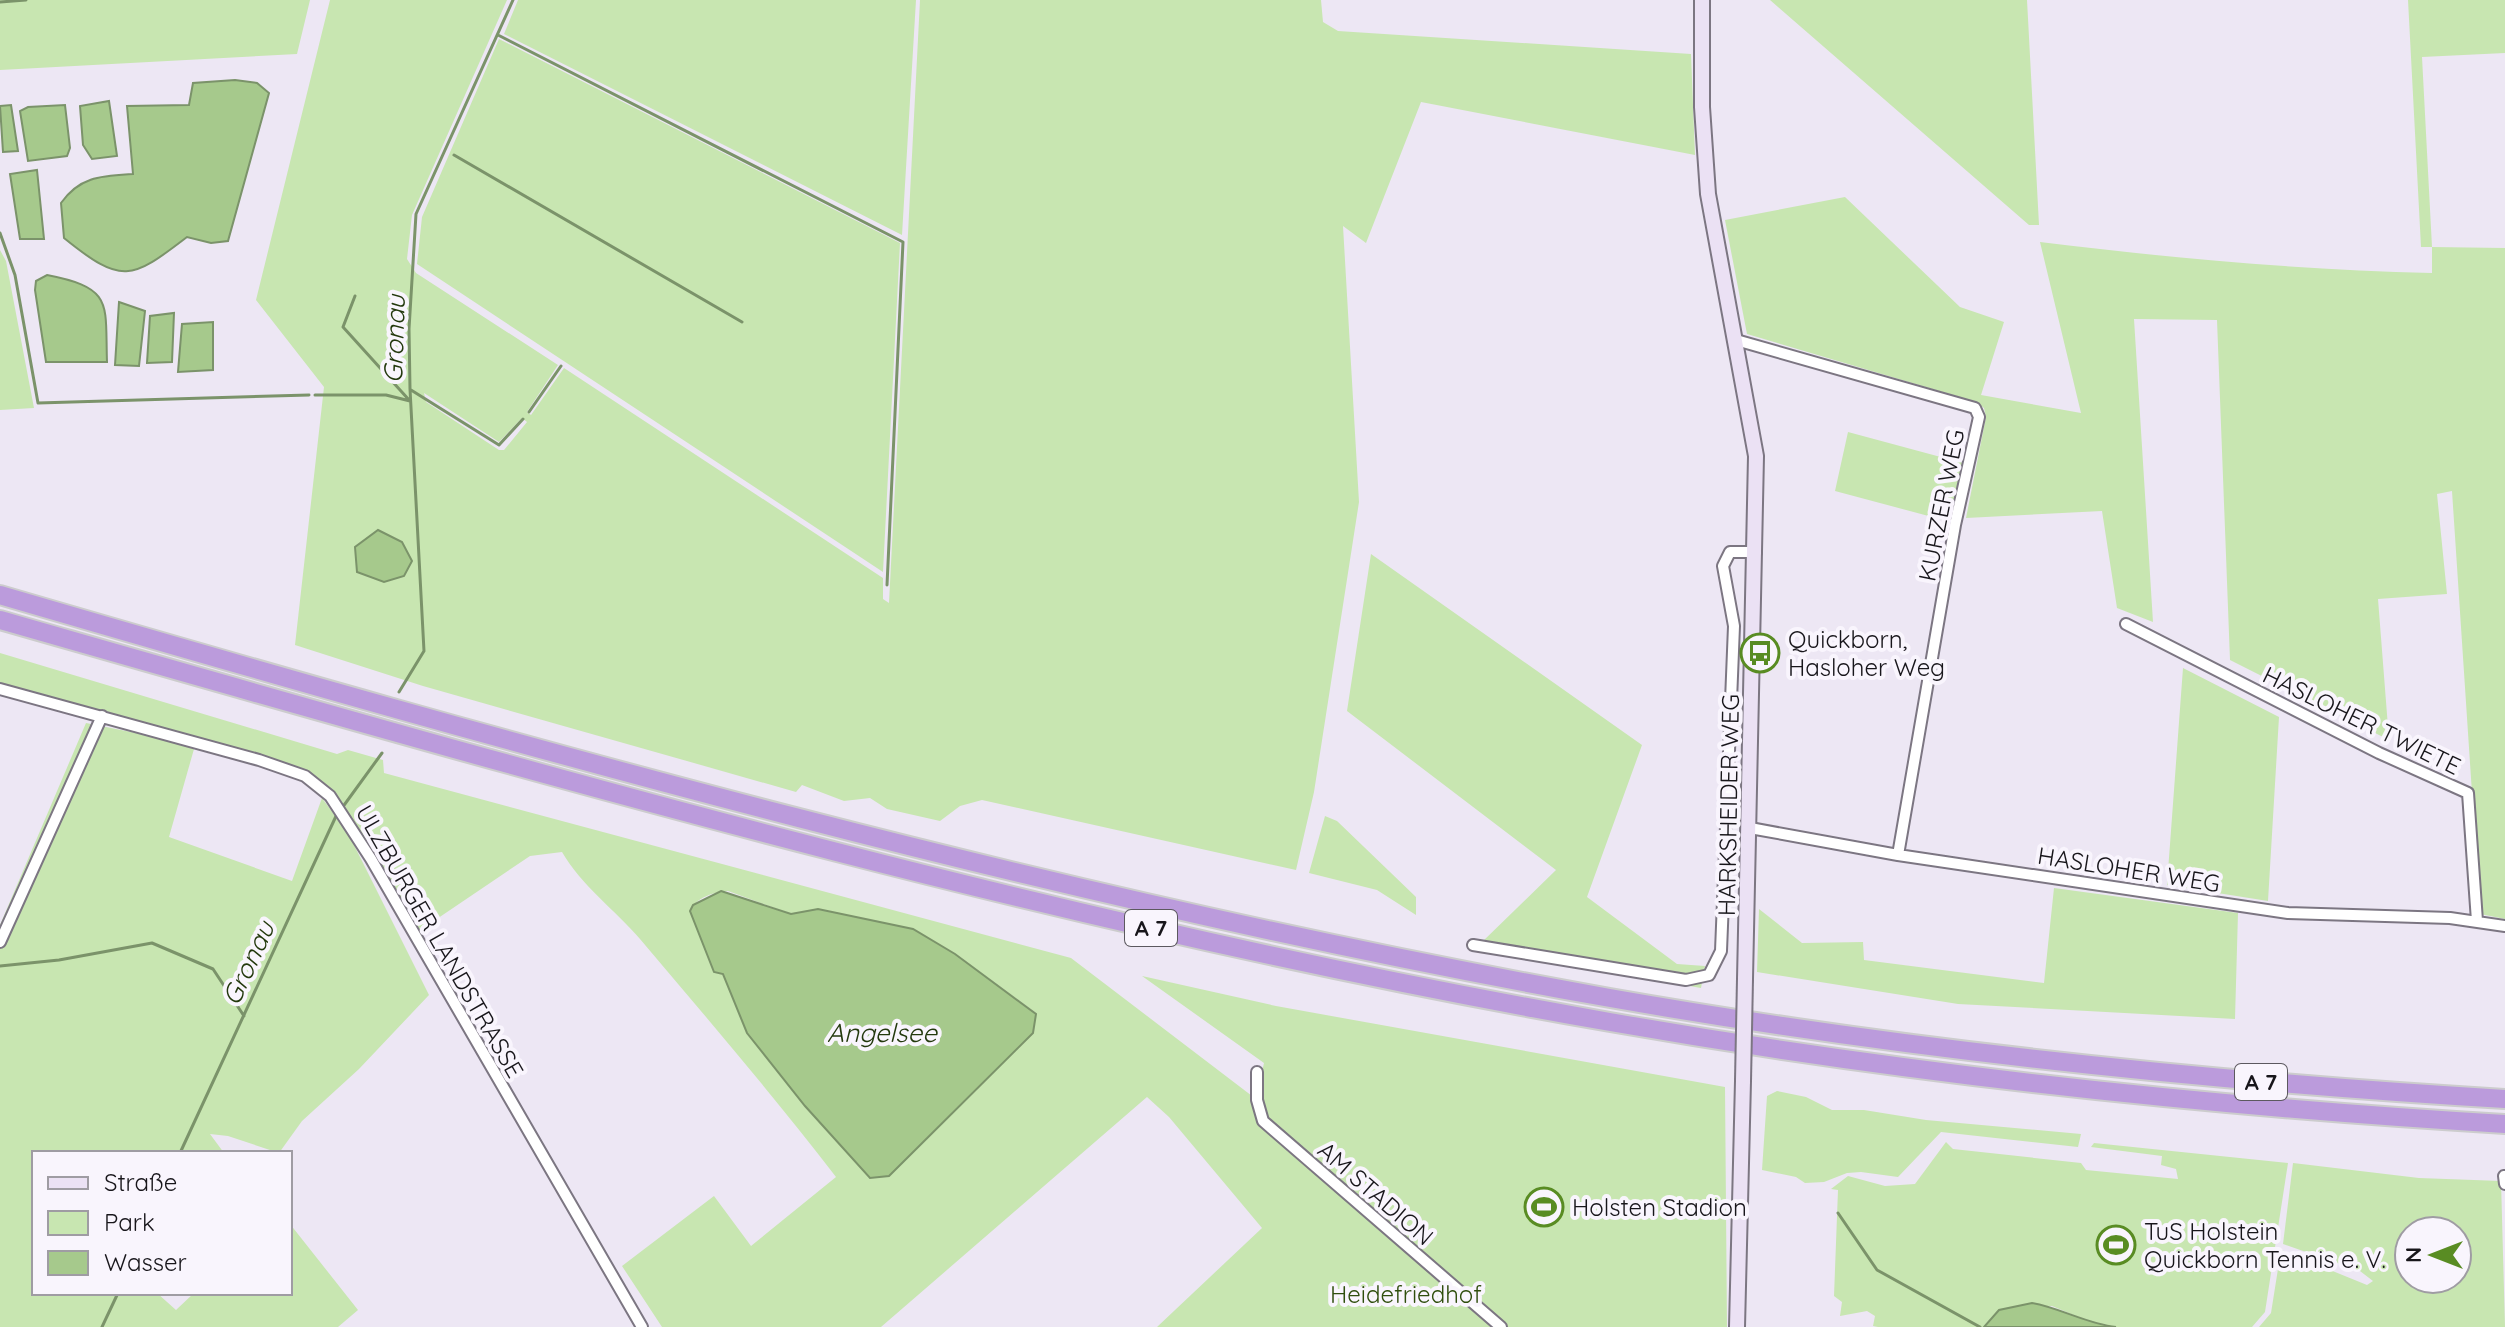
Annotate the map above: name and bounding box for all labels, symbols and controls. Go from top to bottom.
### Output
water label: Gronau [376,293,412,384]
street label: KURZER WEG [1912,426,1970,584]
place label: Quickborn, Hasloher Weg [1788,624,1945,682]
bus stop icon: Quickborn, Hasloher Weg [1739,632,1781,674]
street label: HASLOHER TWIETE [2258,659,2466,781]
street label: HARKSHEIDER WEG [1711,694,1745,916]
street label: ULZBURGER LANDSTRASSE [349,799,531,1083]
street label: HASLOHER WEG [2036,840,2222,898]
road number: A 7 [1125,910,1177,946]
water label: Gronau [214,915,282,1010]
water label: Angelsee [827,1016,938,1049]
road number: A 7 [2235,1064,2287,1100]
street label: AM STADION [1312,1135,1440,1251]
legend [32,1151,292,1295]
text: Straße [104,1167,177,1197]
sports icon: Holsten Stadion [1523,1186,1565,1228]
place label: Holsten Stadion [1572,1192,1747,1222]
text: Park [104,1207,155,1237]
north arrow [2393,1215,2473,1295]
place label: TuS Holstein Quickborn Tennis e. V. [2144,1216,2386,1274]
sports icon: TuS Holstein Quickborn Tennis e. V. [2095,1224,2137,1266]
text: Wasser [104,1247,187,1277]
text: N [2399,1247,2427,1263]
park label: Heidefriedhof [1330,1279,1482,1309]

